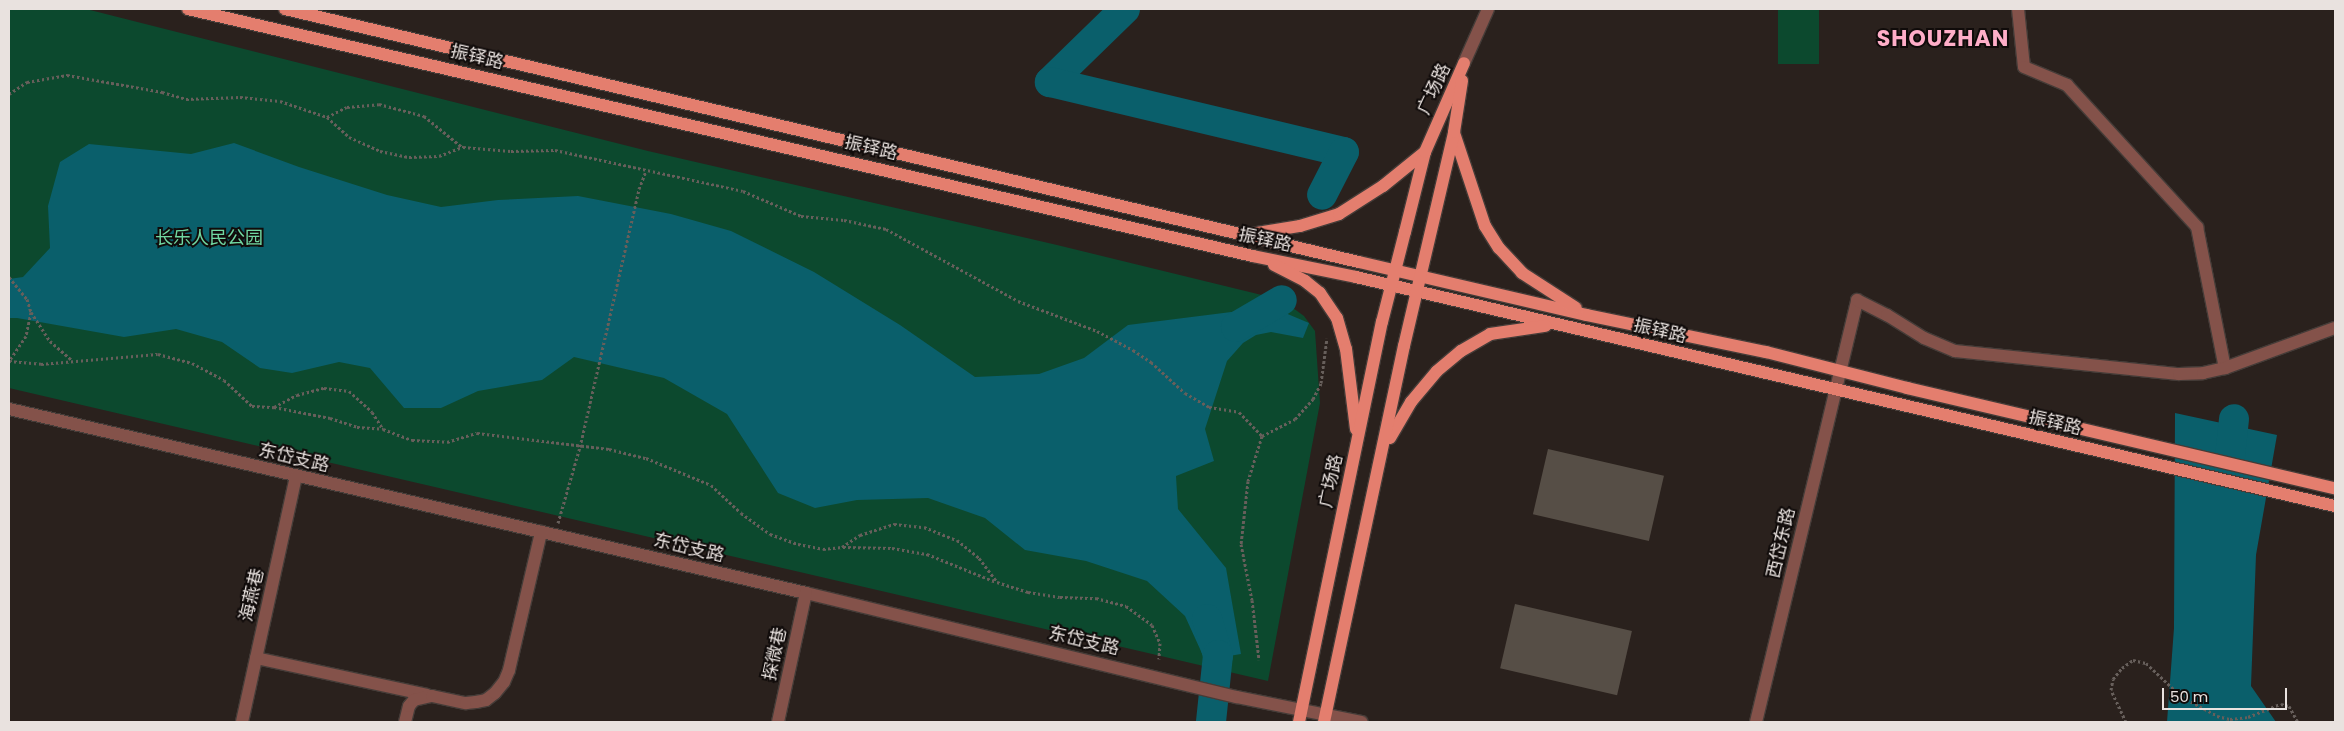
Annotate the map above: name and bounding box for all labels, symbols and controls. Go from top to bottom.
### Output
district label: SHOUZHAN [1876,26,2010,52]
street label: 振铎路 [448,40,506,74]
street label: 广场路 [1413,60,1455,118]
street label: 振铎路 [842,131,900,165]
street label: 振铎路 [1236,224,1294,256]
park label: 长乐人民公园 [155,227,263,249]
street label: 振铎路 [1631,314,1689,348]
street label: 振铎路 [2026,406,2084,440]
street label: 东岱支路 [256,439,332,477]
street label: 广场路 [1315,452,1347,510]
street label: 西岱东路 [1762,505,1800,581]
street label: 东岱支路 [651,529,727,567]
street label: 海燕巷 [235,566,269,624]
street label: 东岱支路 [1046,622,1122,660]
street label: 探微巷 [759,625,791,683]
scale bar [2164,678,2289,710]
text: 50 m [2170,686,2208,707]

